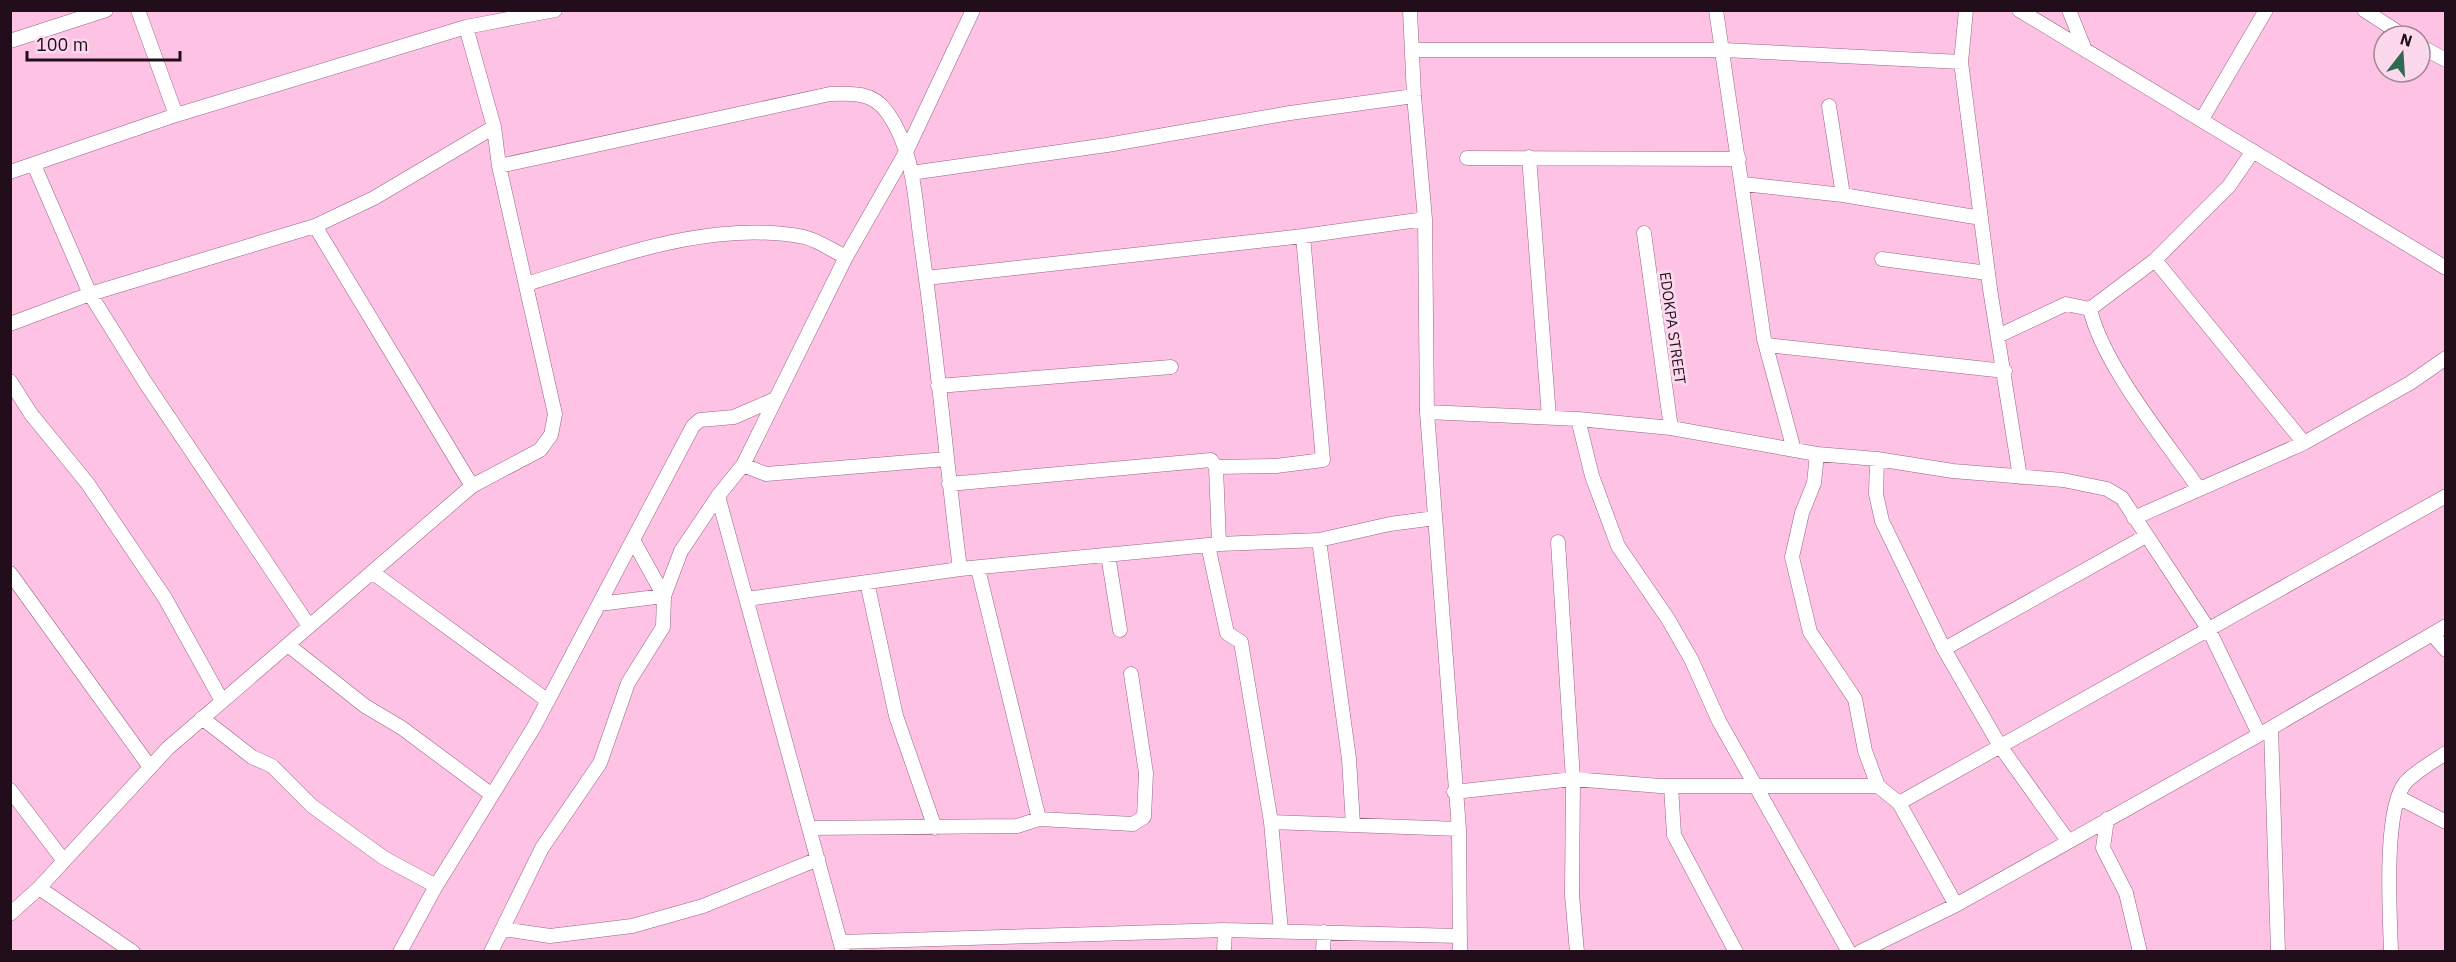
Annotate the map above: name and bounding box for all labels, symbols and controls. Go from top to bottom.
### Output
scale bar [27,24,180,62]
north arrow [2372,24,2432,84]
text: N [2398,28,2415,51]
text: 100 m [36,33,88,56]
street label: EDOKPA STREET [1656,271,1690,386]

